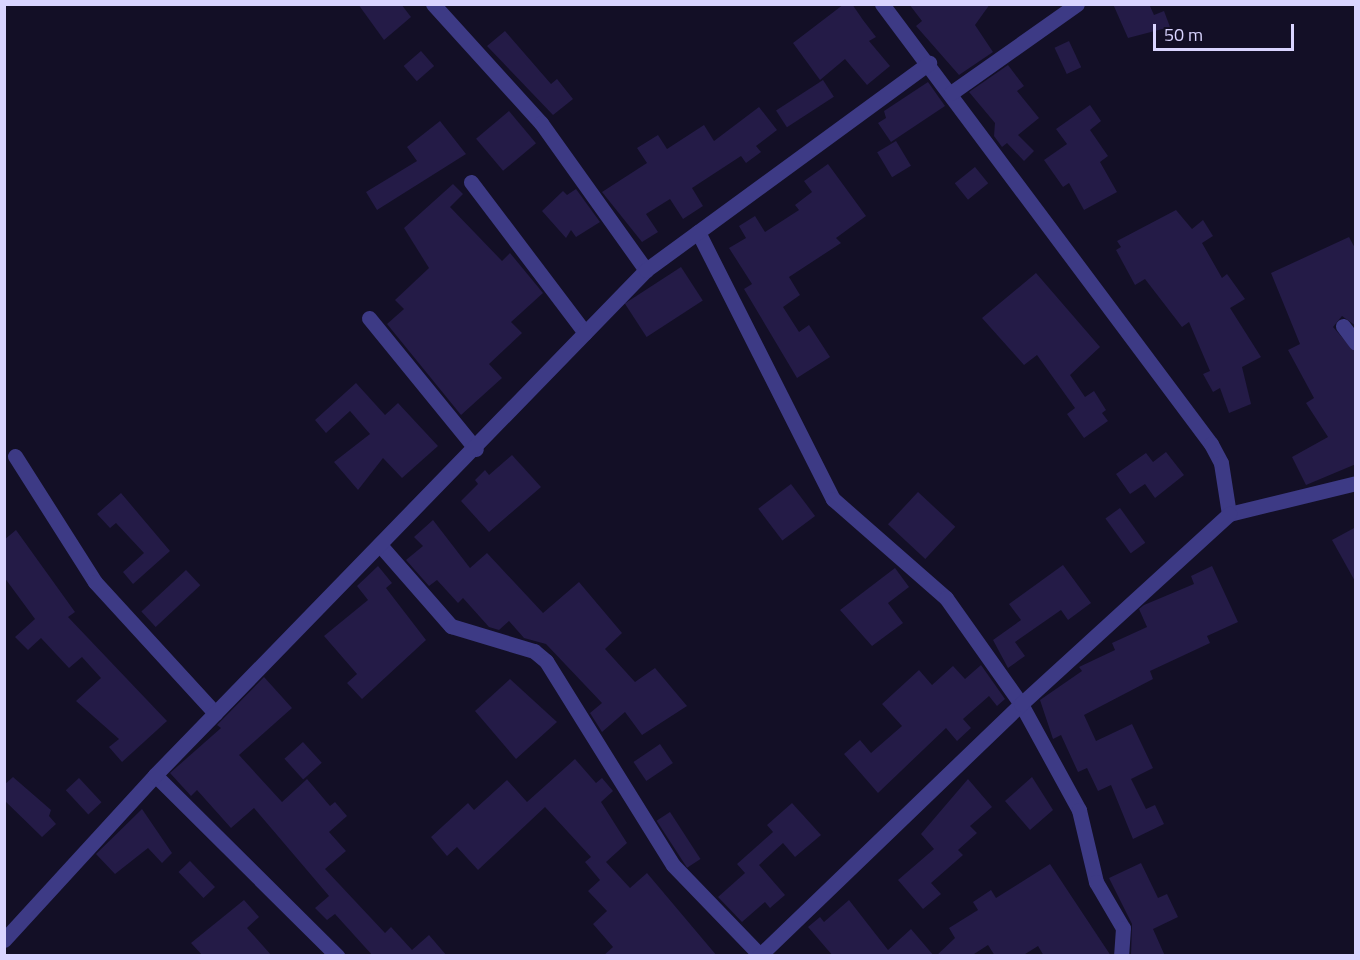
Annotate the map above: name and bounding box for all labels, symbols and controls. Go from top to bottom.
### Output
scale bar [1156,12,1297,50]
text: 50 m [1164,21,1203,48]

